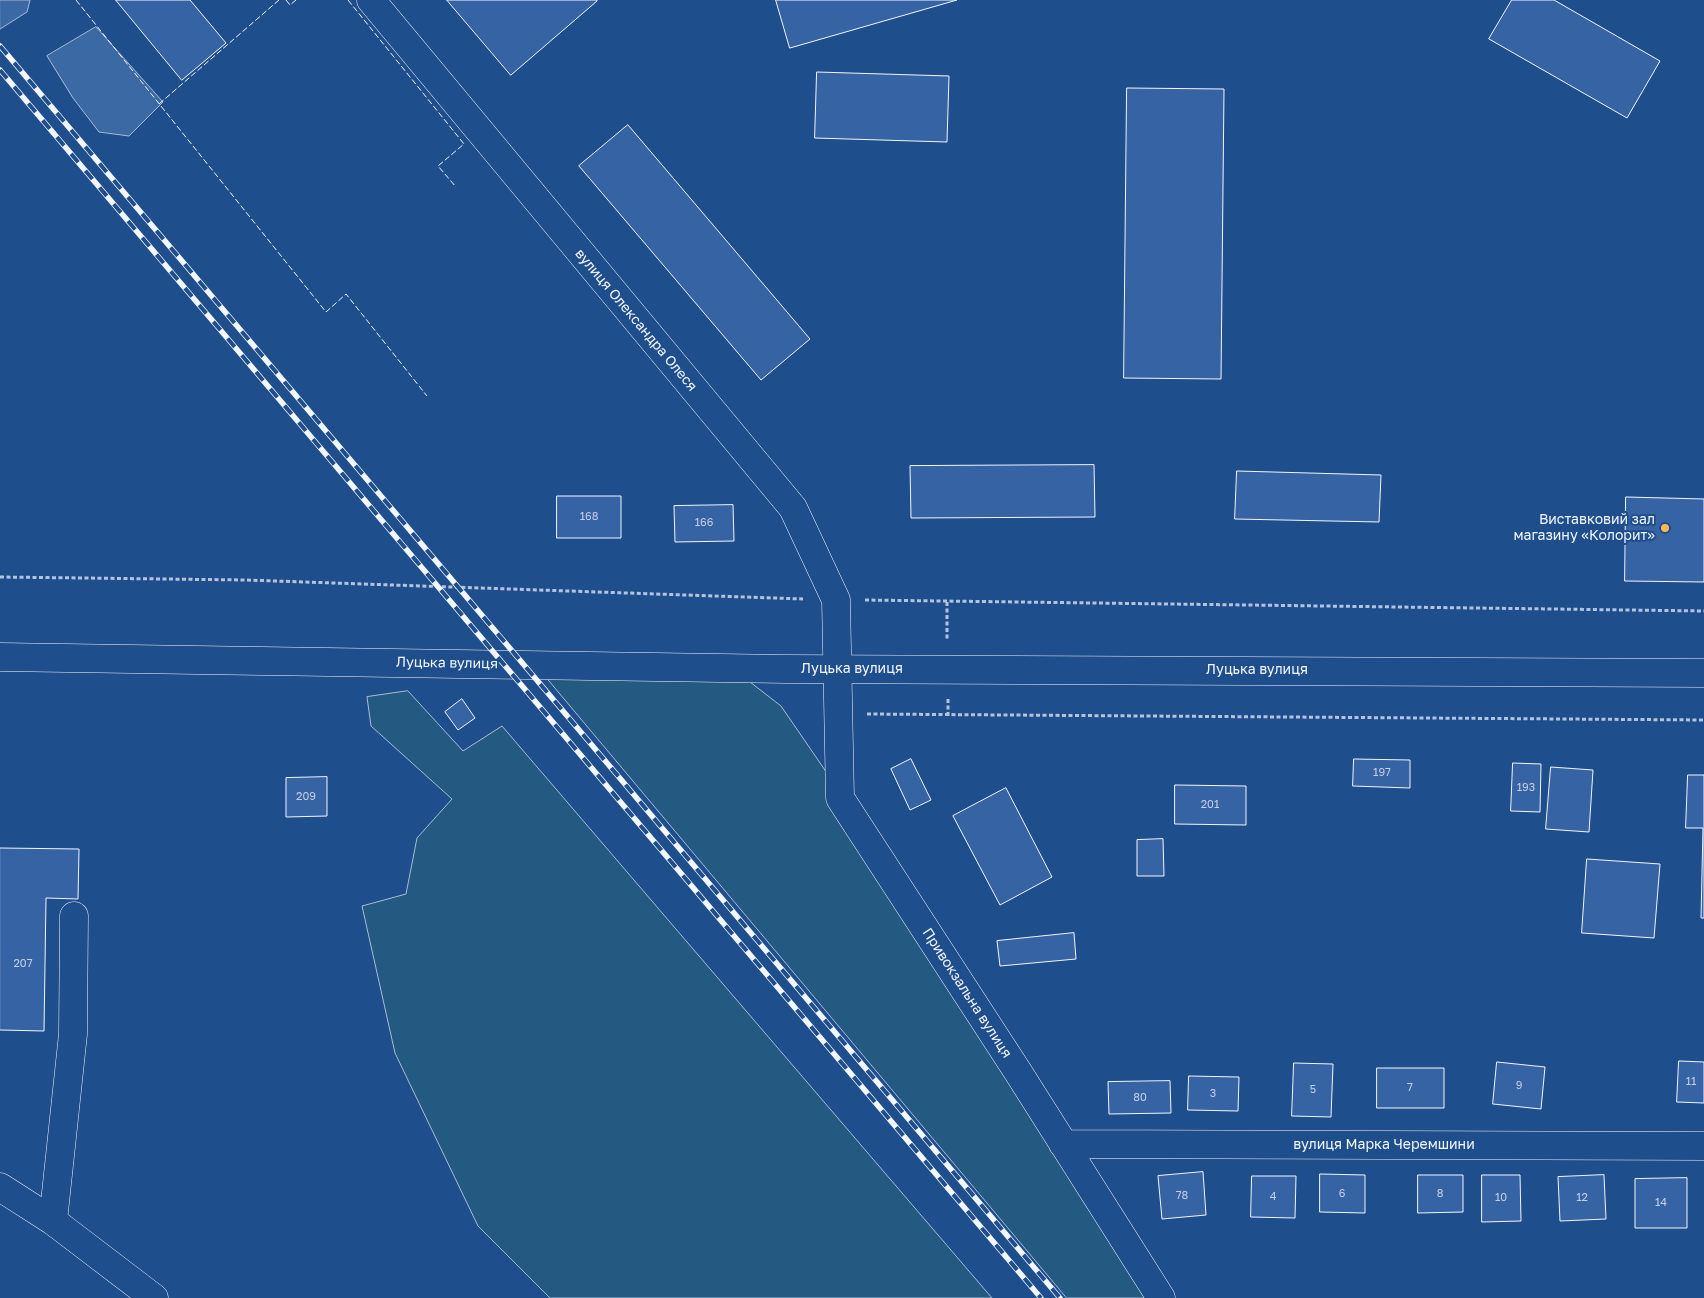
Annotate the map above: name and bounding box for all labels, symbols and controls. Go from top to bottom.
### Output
street label: вулиця Олександра Олеся [571,245,701,395]
house number: 168 [580,510,598,524]
place label: Виставковий зал магазину «Колорит» [1513,512,1655,544]
house number: 166 [695,516,713,530]
marker: Виставковий зал магазину «Колорит» [1659,522,1671,534]
street label: Луцька вулиця [396,654,498,672]
street label: Луцька вулиця [801,661,903,677]
street label: Луцька вулиця [1206,662,1308,678]
house number: 197 [1373,766,1391,780]
house number: 193 [1517,781,1535,795]
house number: 209 [296,790,316,804]
house number: 201 [1201,798,1219,812]
street label: Привокзальна вулиця [919,925,1015,1061]
house number: 207 [13,957,33,971]
house number: 11 [1686,1075,1696,1089]
house number: 9 [1516,1079,1522,1093]
house number: 7 [1407,1081,1413,1095]
house number: 5 [1310,1083,1316,1097]
house number: 3 [1210,1087,1216,1101]
house number: 80 [1133,1091,1147,1105]
street label: вулиця Марка Черемшини [1293,1137,1475,1153]
house number: 6 [1339,1187,1345,1201]
house number: 8 [1437,1187,1443,1201]
house number: 78 [1176,1189,1188,1203]
house number: 4 [1270,1190,1276,1204]
house number: 10 [1495,1191,1507,1205]
house number: 12 [1576,1191,1588,1205]
house number: 14 [1655,1196,1667,1210]

